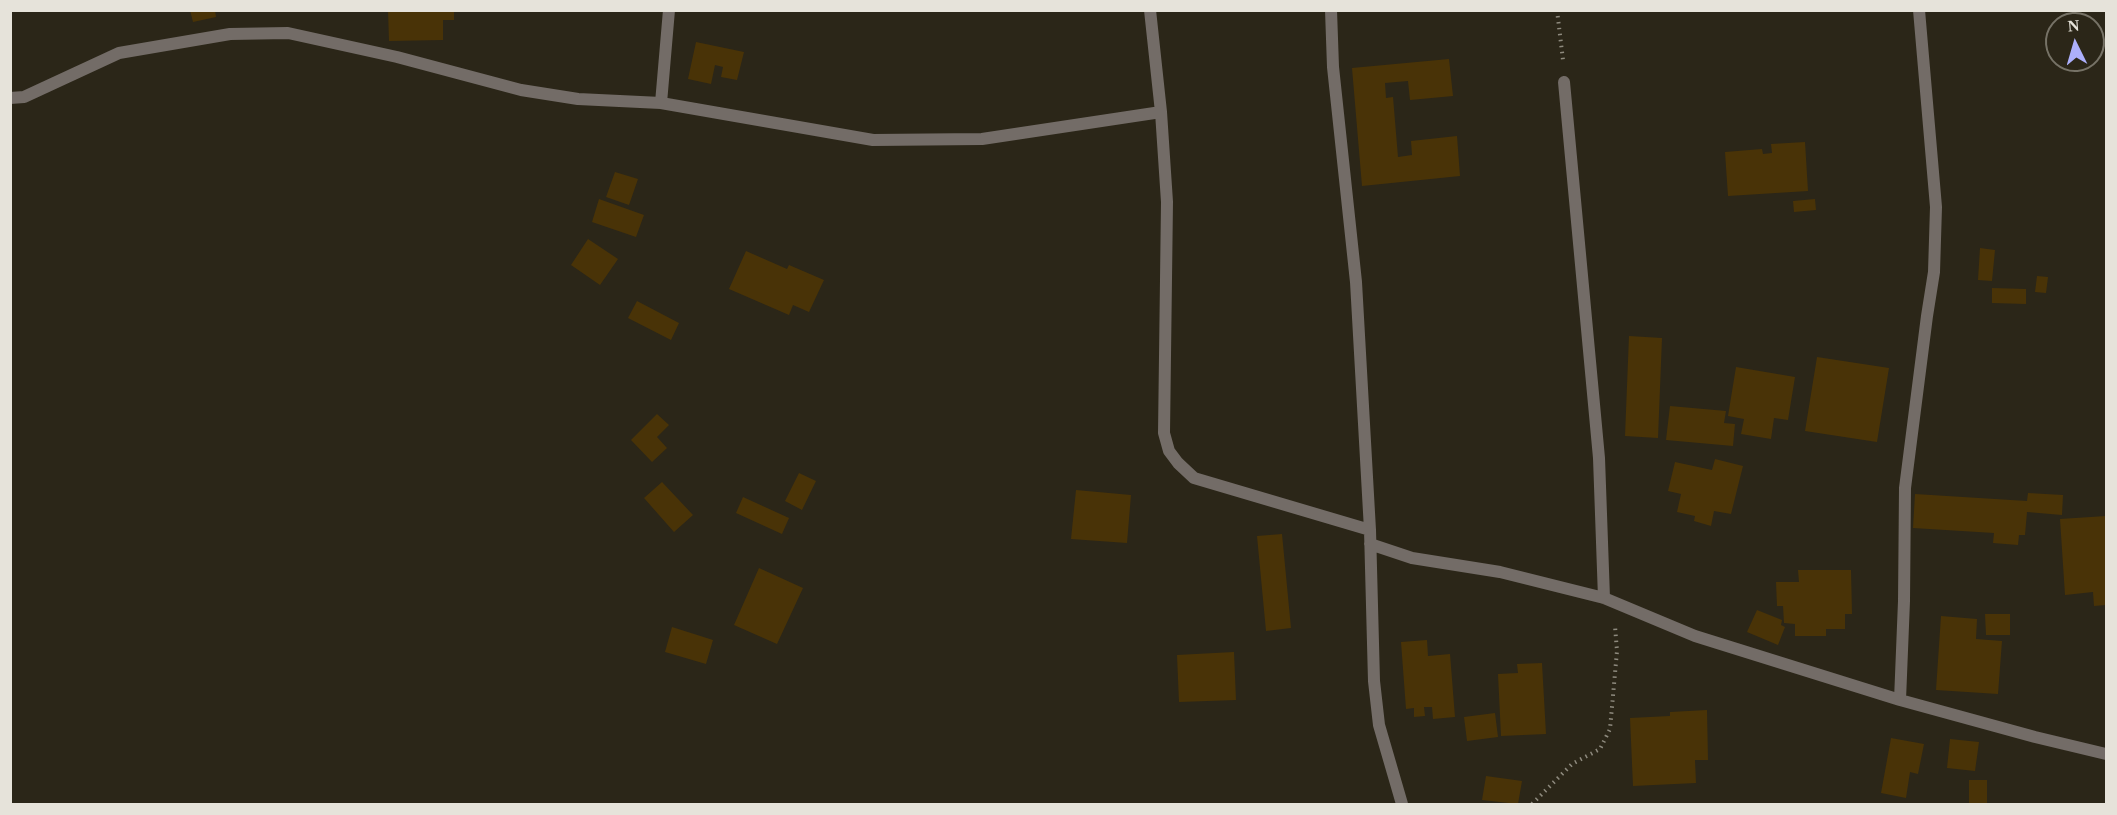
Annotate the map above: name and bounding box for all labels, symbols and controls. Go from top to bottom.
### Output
north arrow [2045,12,2105,72]
text: N [2067,17,2080,35]

